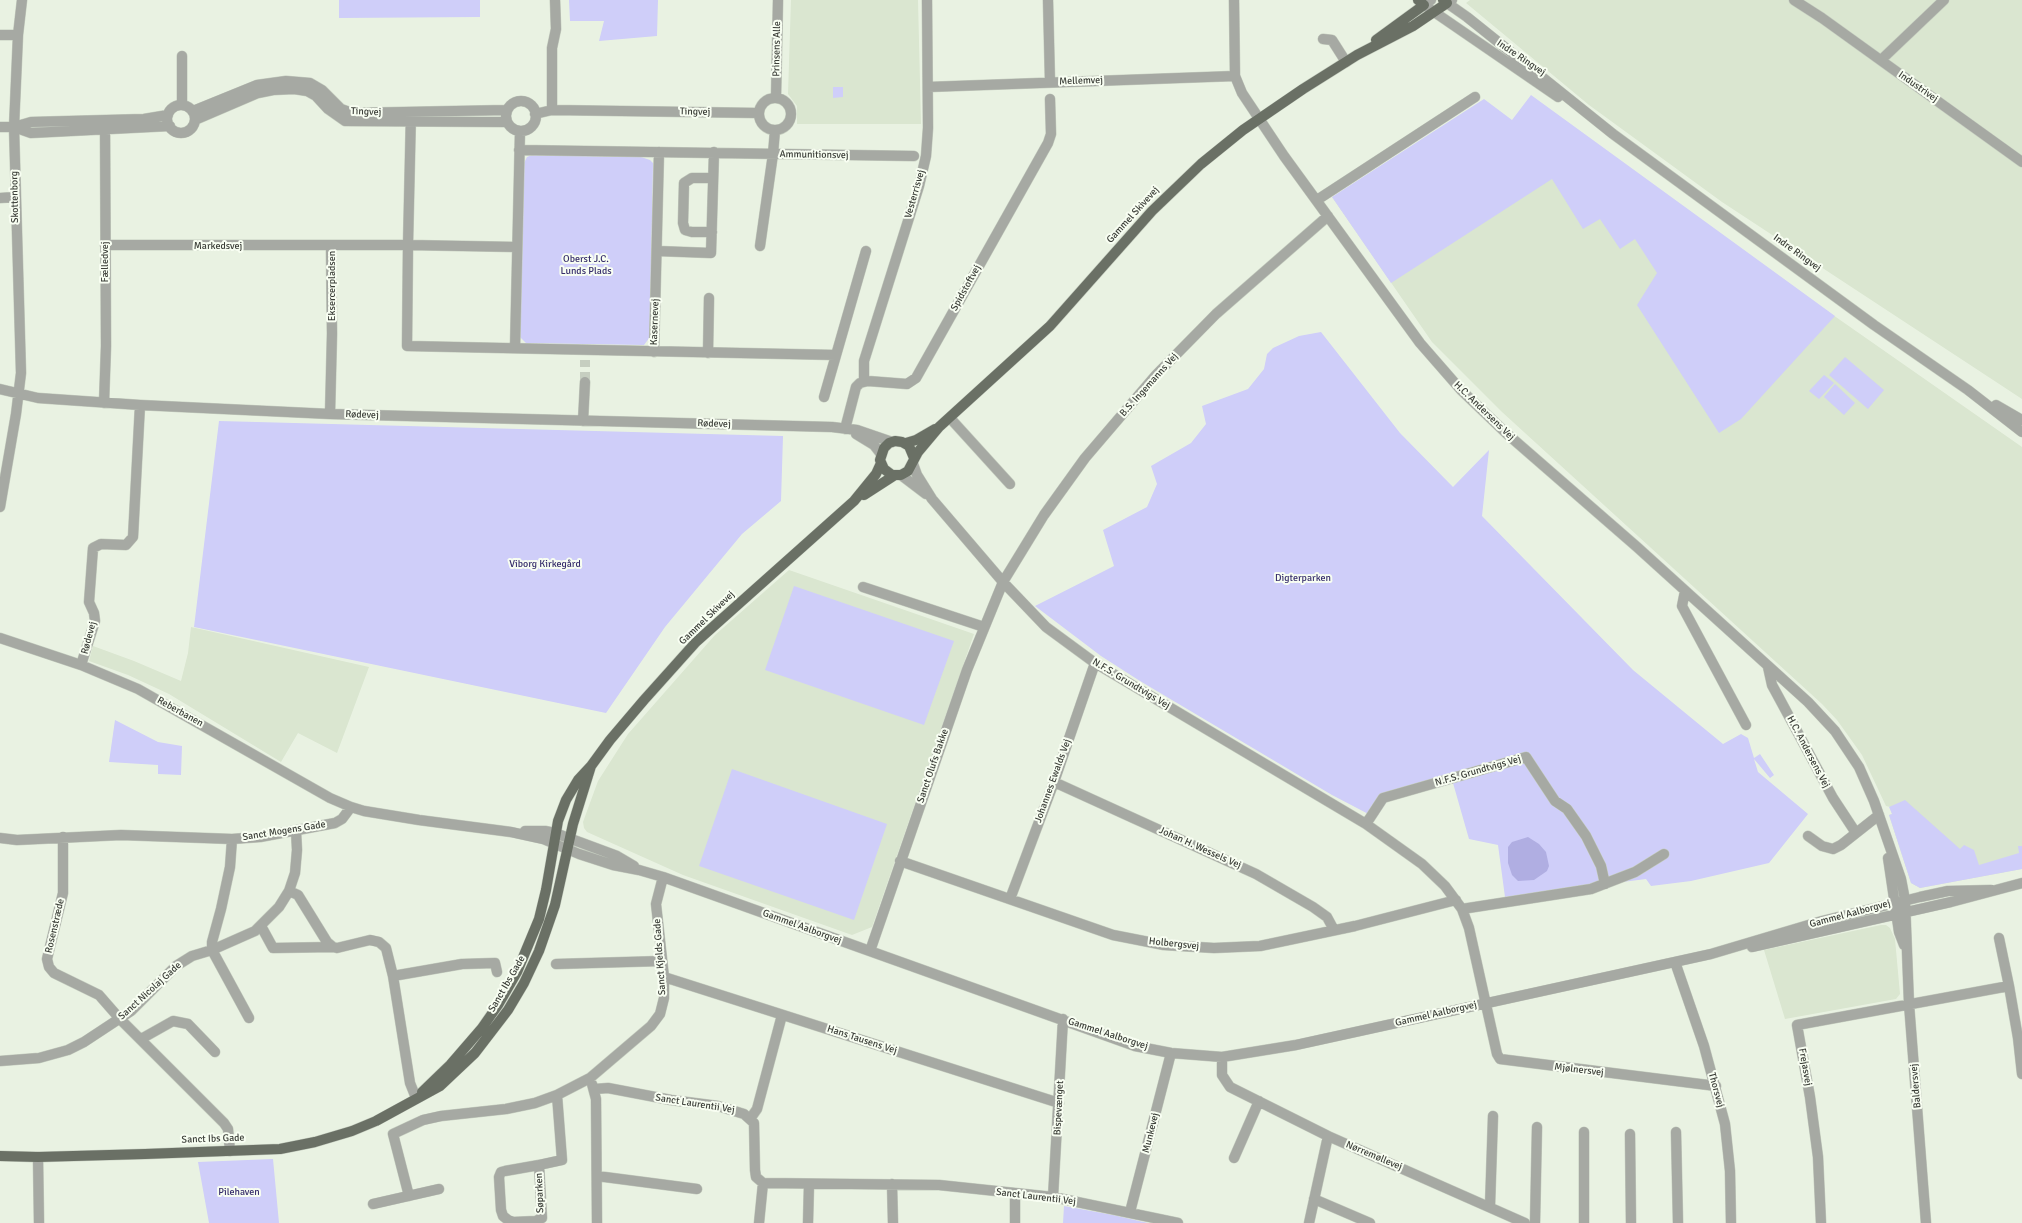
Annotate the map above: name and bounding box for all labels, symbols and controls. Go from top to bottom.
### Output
street label: Prinsens Alle [771,21,783,77]
street label: Indre Ringvej [1494,37,1548,79]
street label: Industrivej [1896,69,1940,105]
street label: Mellemvej [1059,74,1103,88]
street label: Tingvej [351,105,381,119]
street label: Tingvej [680,106,710,118]
street label: Ammunitionsvej [779,148,849,162]
street label: Vesterrisvej [902,168,928,220]
street label: Skottenborg [9,171,21,223]
street label: Gammel Skivevej [1104,184,1162,246]
street label: Indre Ringvej [1771,232,1823,274]
street label: Markedsvej [194,240,242,252]
street label: Fælledvej [99,242,111,282]
street label: Eksercerpladsen [326,251,338,321]
park label: Oberst J.C. Lunds Plads [560,253,612,276]
street label: Spidstoftvej [948,263,984,313]
street label: Kasernevej [648,298,662,346]
street label: B.S. Ingemanns Vej [1117,351,1181,419]
street label: H.C. Andersens Vej [1451,379,1517,443]
street label: Rødevej [345,408,379,422]
street label: Rødevej [697,417,731,431]
park label: Viborg Kirkegård [509,558,581,570]
park label: Digterparken [1275,572,1331,584]
street label: Gammel Skivevej [677,589,737,647]
street label: Rødevej [79,620,99,656]
street label: N.F.S. Grundtvigs Vej [1090,656,1172,712]
street label: Reberbanen [155,694,205,730]
street label: H.C. Andersens Vej [1784,714,1832,790]
street label: Sanct Olufs Bakke [915,728,951,804]
street label: Johannes Ewalds Vej [1032,738,1074,824]
street label: N.F.S. Grundtvigs Vej [1434,753,1522,789]
street label: Sanct Mogens Gade [242,819,326,843]
street label: Johan H. Wessels Vej [1157,824,1243,872]
street label: Gammel Aalborgvej [1808,897,1892,931]
street label: Rosenstræde [43,898,67,954]
street label: Gammel Aalborgvej [761,907,843,947]
street label: Sanct Kjelds Gade [651,918,669,996]
street label: Holbergsvej [1148,935,1200,953]
street label: Sanct Ibs Gade [486,954,528,1014]
street label: Sanct Nicolaj Gade [116,960,184,1022]
street label: Gammel Aalborgvej [1394,999,1478,1029]
street label: Gammel Aalborgvej [1067,1015,1149,1053]
street label: Hans Tausens Vej [825,1023,899,1057]
street label: Frejasvej [1796,1047,1814,1087]
street label: Mjølnersvej [1554,1061,1604,1079]
street label: Baldersvej [1908,1063,1924,1109]
street label: Thorsvej [1706,1071,1726,1109]
street label: Bispevænget [1052,1080,1066,1136]
street label: Sanct Laurentii Vej [654,1092,736,1116]
street label: Munkevej [1140,1112,1162,1154]
street label: Sanct Ibs Gade [181,1132,245,1146]
street label: Nørremøllevej [1344,1139,1404,1173]
street label: Søparken [533,1173,547,1213]
park label: Pilehaven [218,1186,260,1198]
street label: Sanct Laurentii Vej [995,1186,1077,1208]

